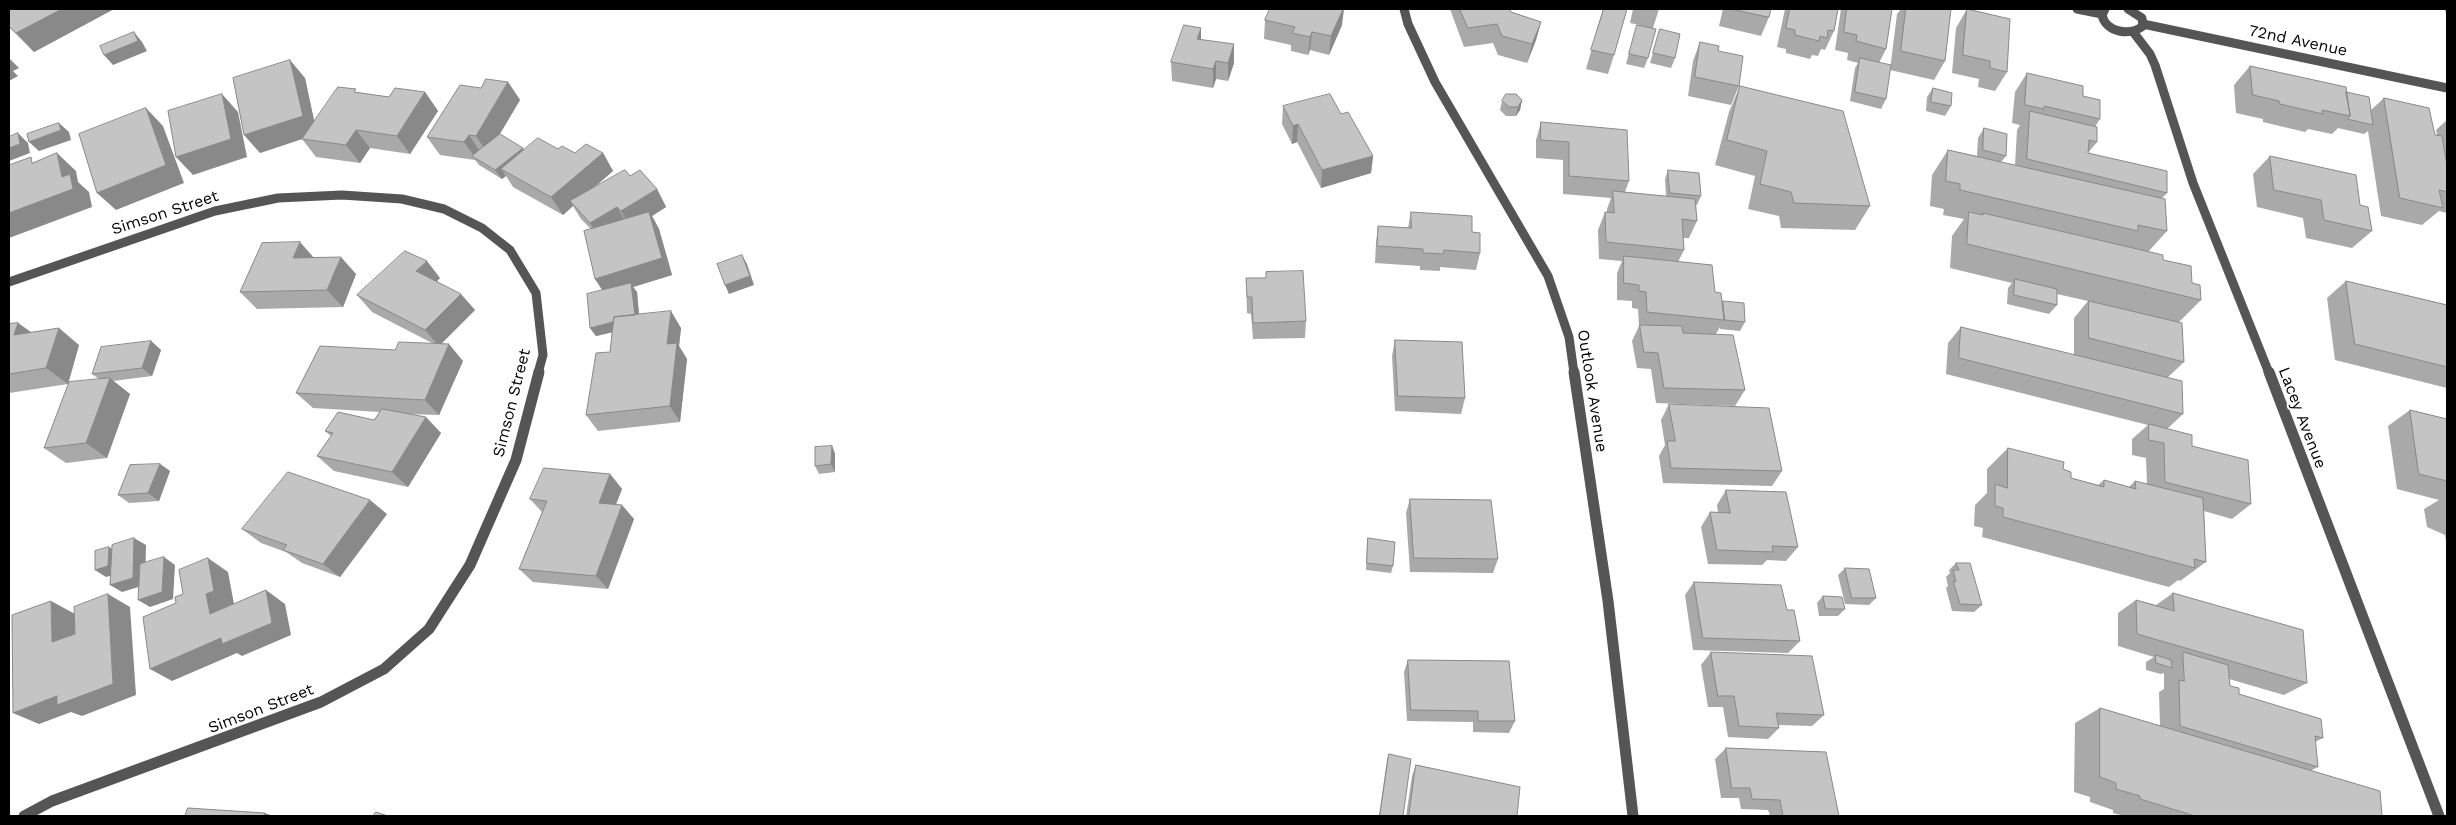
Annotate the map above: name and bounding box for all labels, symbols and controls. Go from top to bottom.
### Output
street label: 72nd Avenue [2247,21,2349,61]
street label: Simson Street [109,187,221,239]
street label: Outlook Avenue [1573,328,1611,454]
street label: Simson Street [489,347,535,459]
street label: Lacey Avenue [2274,365,2330,471]
street label: Simson Street [206,680,316,738]

